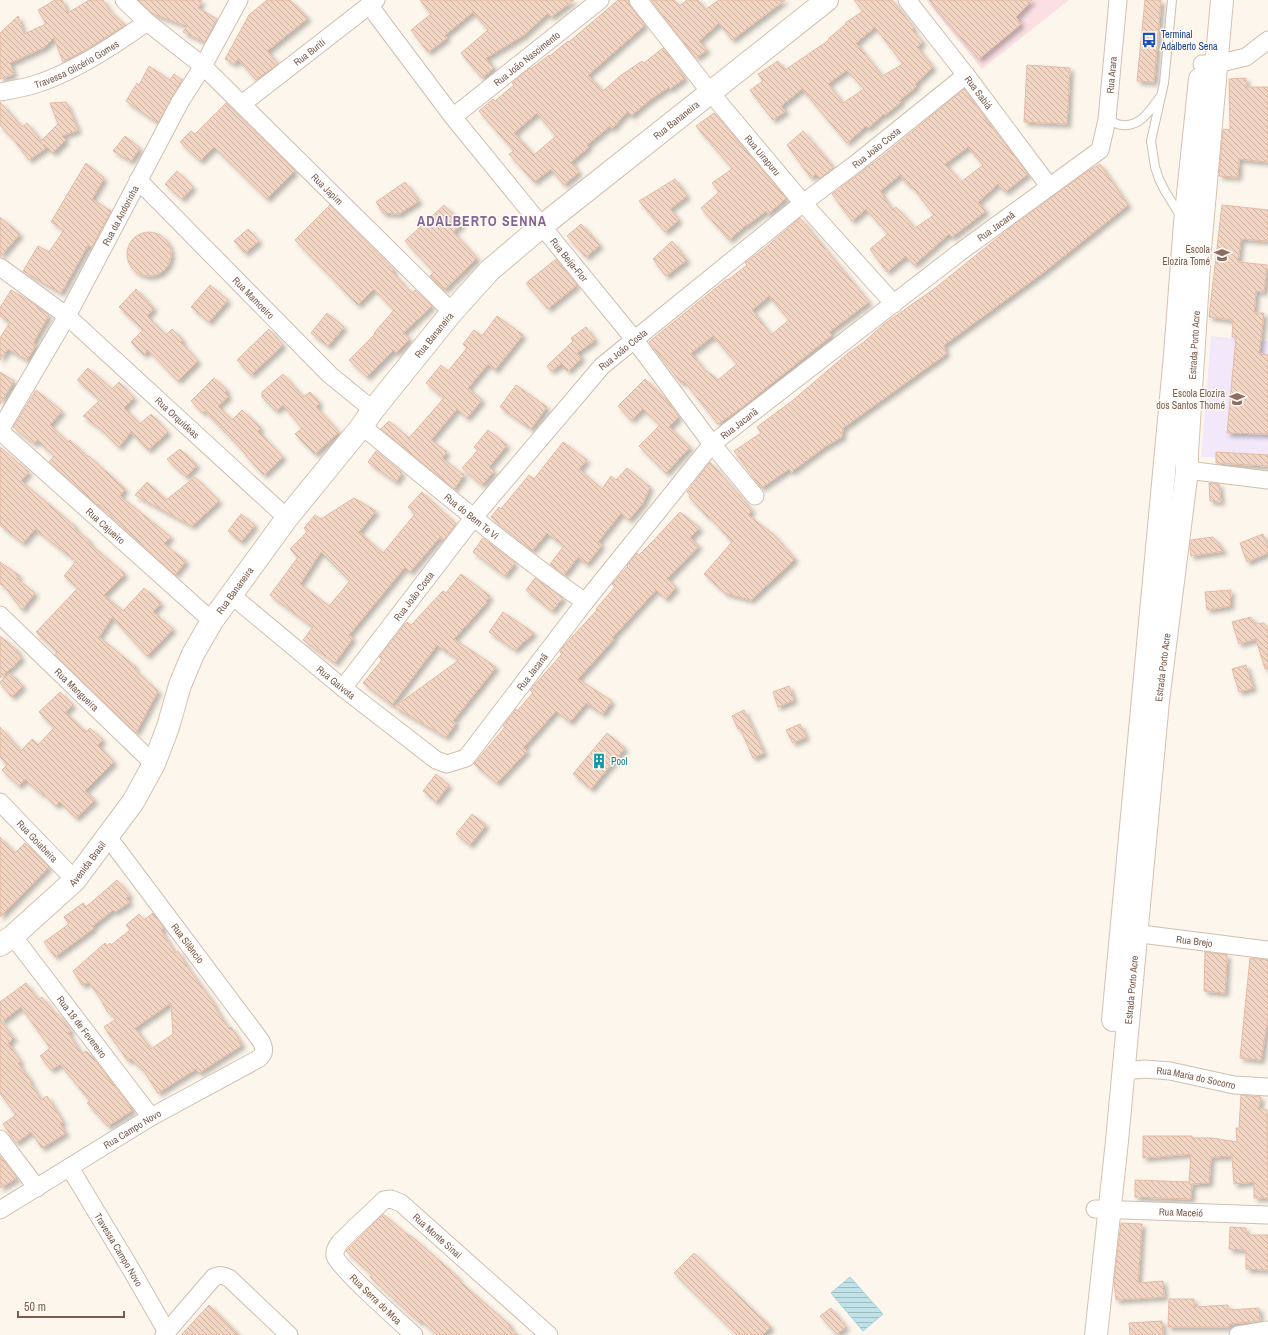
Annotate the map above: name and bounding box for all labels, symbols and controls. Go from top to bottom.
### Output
street label: Rua João Nascimento [491,28,563,89]
place label: Terminal Adalberto Sena [1160,28,1218,53]
bus stop icon: Terminal Adalberto Sena [1140,31,1158,49]
street label: Rua Buriti [291,36,328,69]
street label: Travessa Glicério Gomes [33,37,121,91]
street label: Rua Arara [1103,56,1120,94]
street label: Rua Sabiá [962,73,996,112]
street label: Rua Bananeira [651,98,702,142]
street label: Rua João Costa [849,124,904,171]
street label: Rua Uirapuru [742,132,783,178]
street label: Rua Japim [308,171,346,208]
street label: Rua da Andorinha [99,183,142,248]
street label: Rua Jacanã [975,208,1018,245]
district label: ADALBERTO SENNA [417,212,547,230]
street label: Rua Beija-Flor [547,235,591,285]
place label: Escola Elozira Tomé [1162,243,1210,268]
school or university icon: Escola Elozira Tomé [1213,246,1231,264]
street label: Rua Mamoeiro [230,274,277,322]
street label: Rua Bananeira [412,309,457,361]
street label: Estrada Porto Acre [1186,310,1203,380]
street label: Rua João Costa [596,326,650,373]
place label: Escola Elozira dos Santos Thomé [1156,387,1225,412]
school or university icon: Escola Elozira dos Santos Thomé [1228,390,1246,408]
street label: Rua Orquídeas [152,394,202,441]
street label: Rua Jacanã [718,405,761,442]
street label: Rua do Bem Te Vi [442,491,501,542]
street label: Rua Cajueiro [83,505,128,547]
street label: Rua Bananeira [213,564,257,617]
street label: Rua João Costa [391,569,437,624]
street label: Estrada Porto Acre [1152,632,1174,702]
street label: Rua Jacanã [514,650,551,693]
street label: Rua Gaivota [314,663,358,702]
street label: Rua Mangueira [52,665,102,714]
building icon: Pool [590,752,608,770]
place label: Pool [611,755,628,768]
street label: Rua Goiabeira [14,817,61,865]
street label: Avenida Brasil [66,838,109,890]
street label: Rua Silêncio [168,921,207,966]
street label: Rua Brejo [1175,933,1214,950]
street label: Estrada Porto Acre [1122,954,1141,1025]
street label: Rua 18 de Fevereiro [54,993,110,1061]
street label: Rua Maria do Socorro [1156,1064,1237,1092]
street label: Rua Campo Novo [101,1107,164,1152]
street label: Rua Maceió [1159,1205,1204,1220]
street label: Travessa Campo Novo [91,1210,146,1289]
street label: Rua Monte Sinai [410,1211,465,1261]
street label: Rua Serra do Moa [347,1271,405,1328]
scale bar [18,1293,124,1319]
text: 50 m [24,1299,46,1315]

